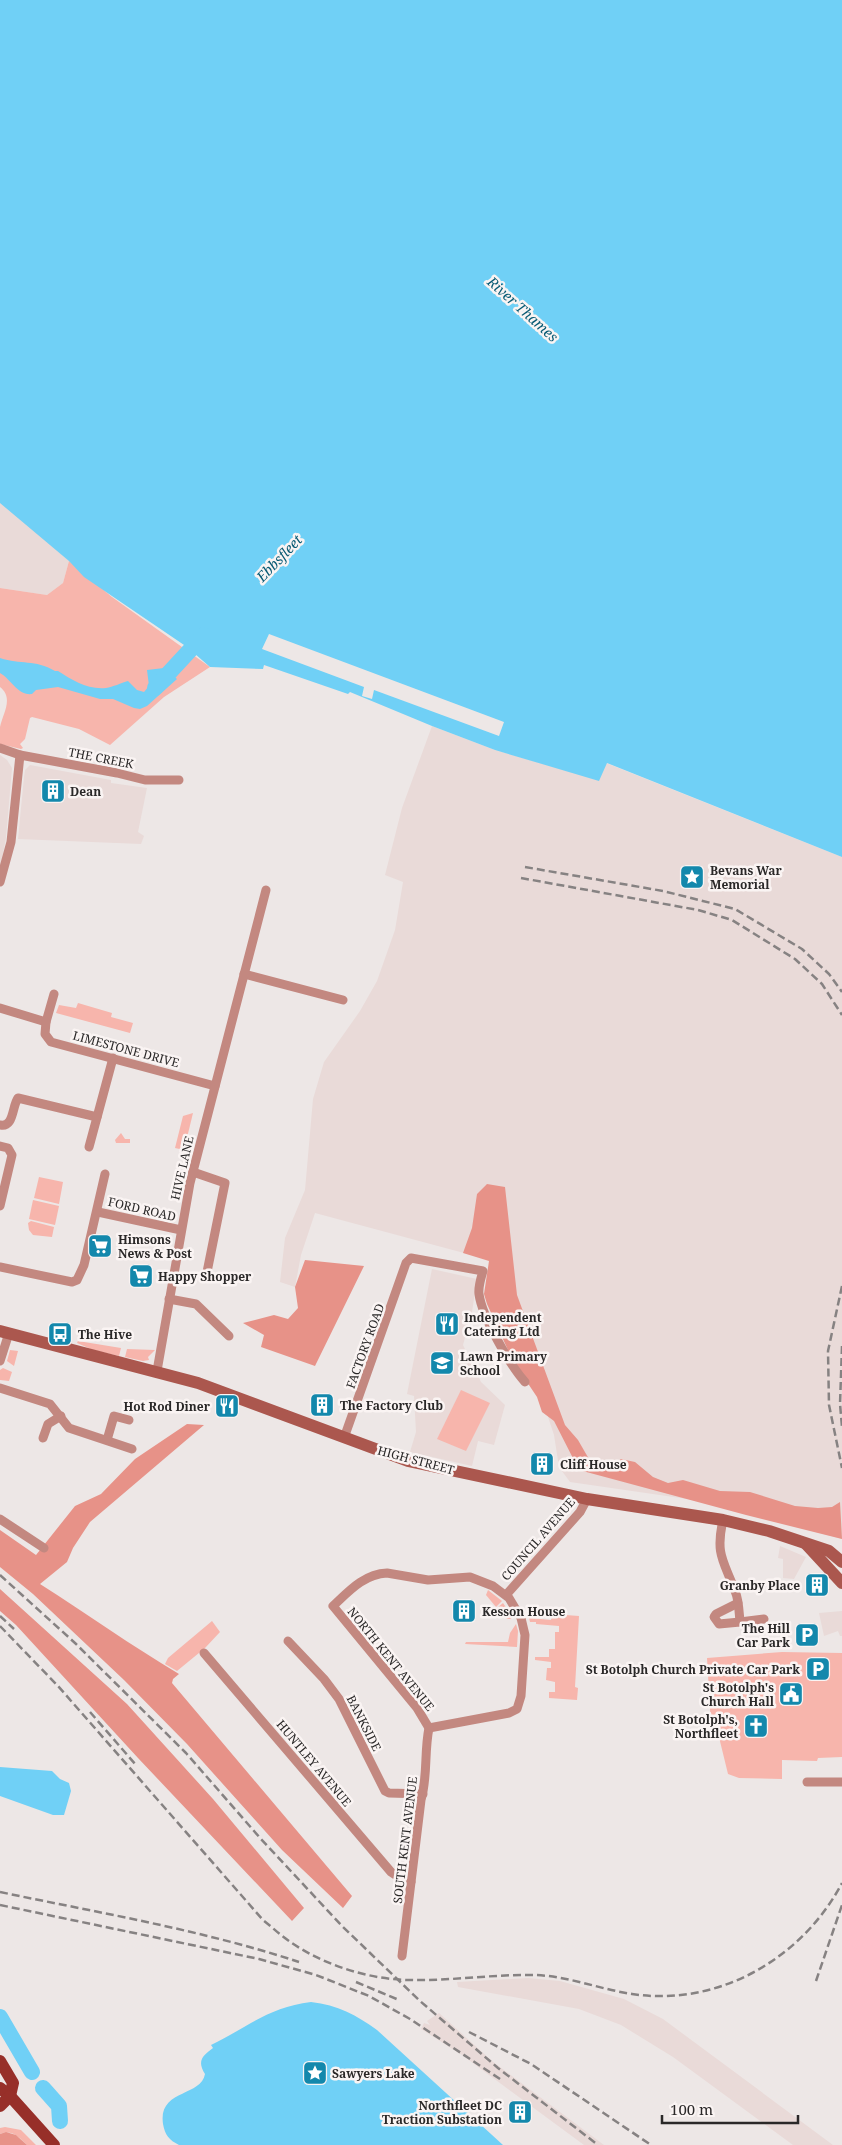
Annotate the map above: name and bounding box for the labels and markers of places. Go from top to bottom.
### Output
building icon: Dean [40,778,66,804]
place label: Dean [70,783,101,800]
place label: Bevans War Memorial [710,862,783,893]
place icon: Bevans War Memorial [679,864,705,890]
place label: Himsons News & Post [118,1231,192,1262]
supermarket icon: Himsons News & Post [87,1233,113,1259]
supermarket icon: Happy Shopper [128,1263,154,1289]
place label: Happy Shopper [158,1268,252,1285]
place label: Independent Catering Ltd [464,1309,542,1340]
restaurant icon: Independent Catering Ltd [434,1311,460,1337]
bus stop icon: The Hive [47,1321,73,1347]
place label: The Hive [78,1326,132,1343]
place label: Lawn Primary School [460,1348,547,1379]
school or university icon: Lawn Primary School [429,1350,455,1376]
building icon: The Factory Club [309,1392,335,1418]
restaurant icon: Hot Rod Diner [214,1393,240,1419]
place label: The Factory Club [340,1397,443,1414]
place label: Hot Rod Diner [123,1398,211,1415]
building icon: Cliff House [529,1451,555,1477]
place label: Cliff House [560,1456,627,1473]
building icon: Granby Place [804,1572,830,1598]
place label: Granby Place [720,1577,800,1594]
building icon: Kesson House [451,1598,477,1624]
place label: Kesson House [482,1603,565,1620]
place label: The Hill Car Park [737,1620,791,1651]
parking icon: The Hill Car Park [794,1622,820,1648]
parking icon: St Botolph Church Private Car Park [805,1656,831,1682]
place label: St Botolph Church Private Car Park [586,1661,800,1678]
place label: St Botolph's Church Hall [701,1679,775,1710]
public building icon: St Botolph's Church Hall [778,1681,804,1707]
place label: St Botolph's, Northfleet [663,1711,738,1742]
church icon: St Botolph's, Northfleet [743,1713,769,1739]
place icon: Sawyers Lake [302,2060,328,2086]
place label: Sawyers Lake [332,2065,415,2082]
place label: Northfleet DC Traction Substation [382,2097,502,2128]
building icon: Northfleet DC Traction Substation [507,2099,533,2125]

